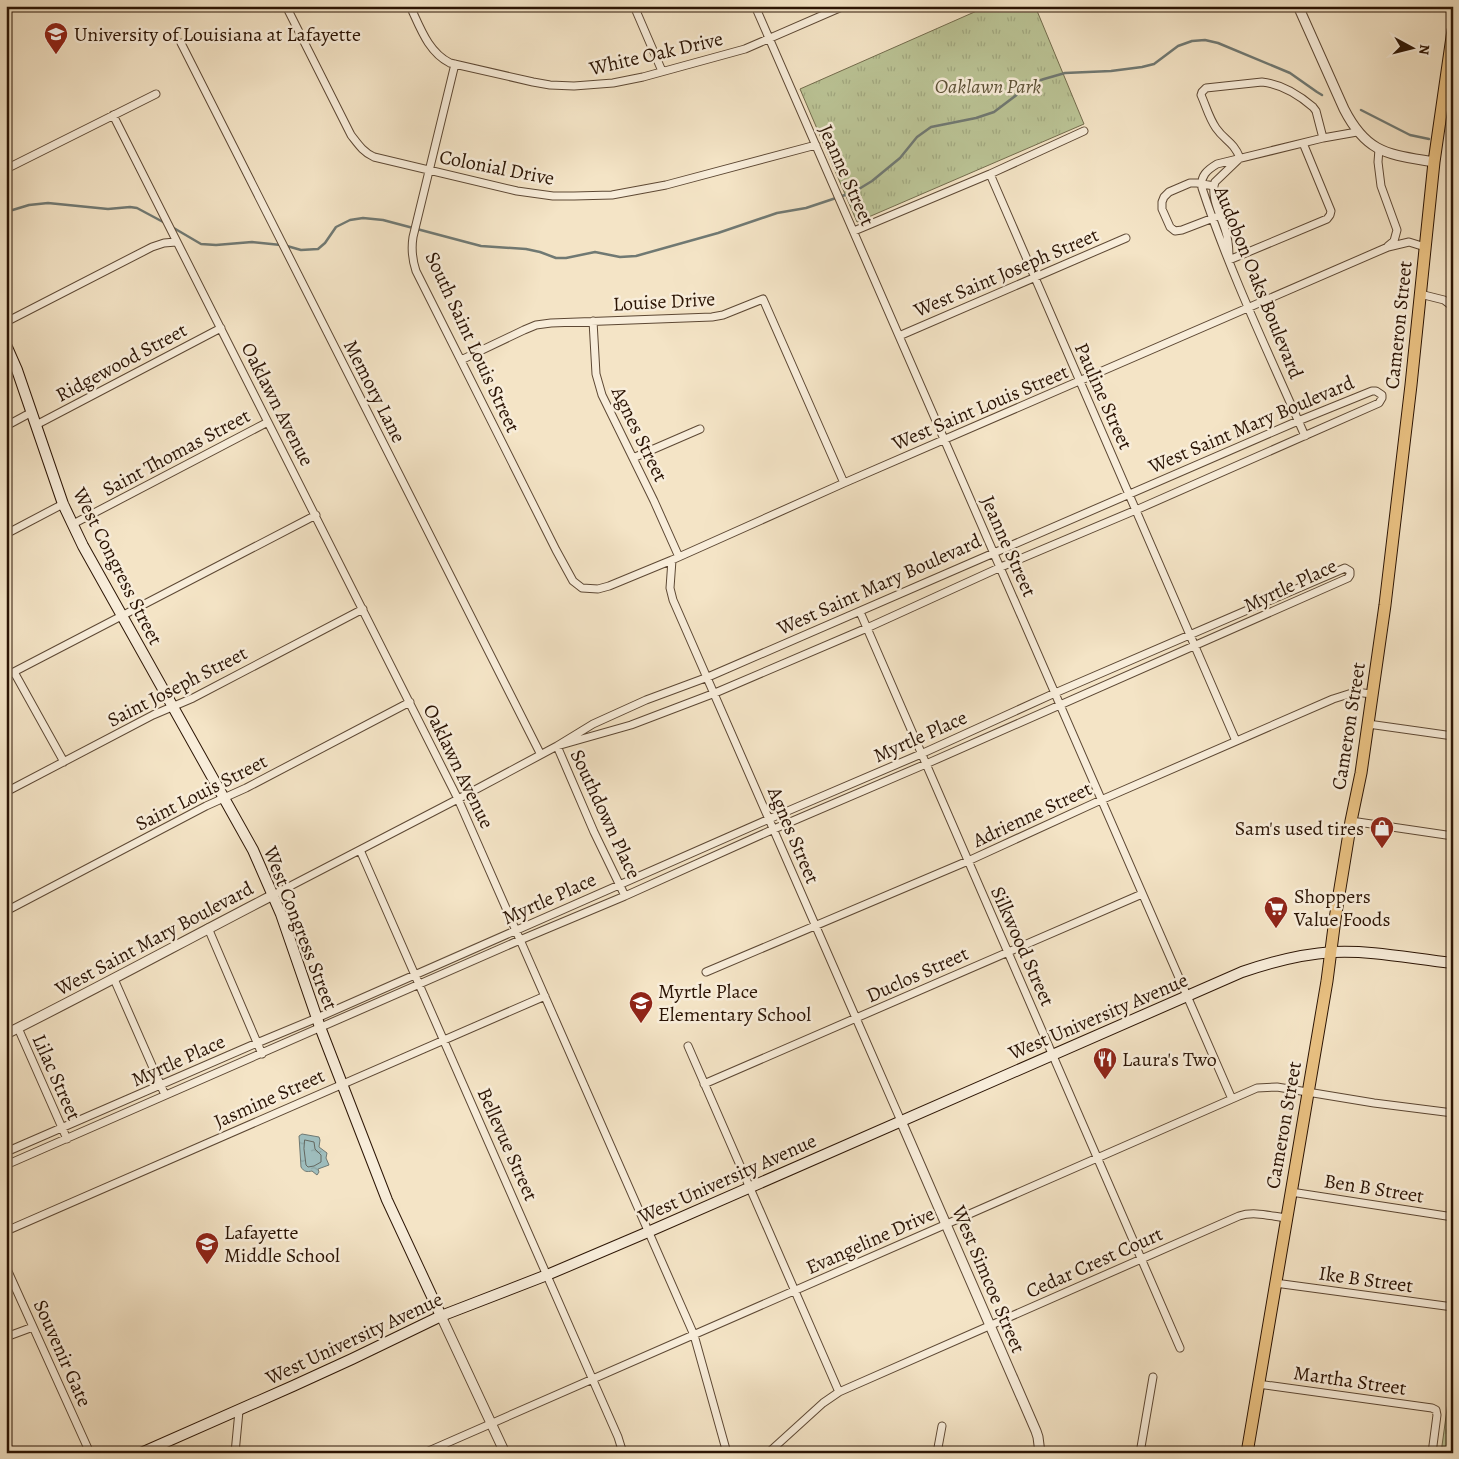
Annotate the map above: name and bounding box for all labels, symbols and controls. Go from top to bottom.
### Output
school or university icon: University of Louisiana at Lafayette [43,21,69,55]
place label: University of Louisiana at Lafayette [74,21,361,48]
north arrow [1386,22,1436,72]
street label: White Oak Drive [586,25,726,82]
text: N [1414,43,1434,56]
park label: Oaklawn Park [935,73,1041,100]
street label: Jeanne Street [812,120,881,230]
street label: Colonial Drive [437,143,557,192]
street label: Audobon Oaks Boulevard [1207,181,1310,383]
street label: West Saint Joseph Street [909,221,1103,324]
street label: South Saint Louis Street [419,247,527,437]
street label: Cameron Street [1378,259,1419,391]
street label: Louise Drive [612,285,716,318]
street label: Ridgewood Street [51,316,192,408]
street label: Memory Lane [337,335,412,447]
street label: Oaklawn Avenue [235,338,320,471]
street label: Pauline Street [1068,338,1139,454]
street label: West Saint Louis Street [887,358,1073,457]
street label: West Saint Mary Boulevard [1143,369,1358,480]
street label: Agnes Street [604,381,674,487]
street label: Saint Thomas Street [98,402,255,503]
street label: West Congress Street [66,482,169,650]
street label: Jeanne Street [974,491,1043,601]
street label: West Saint Mary Boulevard [772,527,986,642]
street label: Myrtle Place [1239,552,1341,619]
street label: Saint Joseph Street [103,639,252,733]
street label: Cameron Street [1325,660,1372,792]
street label: Oaklawn Avenue [417,699,500,833]
street label: Myrtle Place [869,704,971,769]
street label: Southdown Place [564,745,647,883]
street label: Saint Louis Street [131,747,272,837]
street label: Adrienne Street [967,775,1096,854]
street label: Agnes Street [761,782,826,888]
place label: Sam's used tires [1235,815,1364,842]
shop icon: Sam's used tires [1369,815,1395,849]
street label: West Congress Street [256,841,344,1014]
street label: Myrtle Place [498,866,600,931]
street label: West Saint Mary Boulevard [50,875,258,1003]
street label: Silkwood Street [984,882,1061,1011]
place label: Shoppers Value Foods [1293,883,1391,933]
supermarket icon: Shoppers Value Foods [1263,895,1289,929]
street label: Duclos Street [862,940,973,1009]
street label: West University Avenue [1003,966,1192,1067]
place label: Myrtle Place Elementary School [658,978,811,1028]
school or university icon: Myrtle Place Elementary School [628,990,654,1024]
street label: Myrtle Place [127,1028,229,1093]
street label: Lilac Street [26,1030,88,1125]
restaurant icon: Laura's Two [1092,1046,1118,1080]
place label: Laura's Two [1122,1046,1217,1073]
street label: Cameron Street [1259,1059,1308,1191]
street label: Jasmine Street [210,1062,329,1135]
street label: Bellevue Street [471,1083,545,1205]
street label: West University Avenue [633,1127,821,1230]
street label: Ben B Street [1322,1167,1426,1210]
street label: Evangeline Drive [802,1200,939,1281]
street label: West Simcoe Street [945,1200,1032,1357]
place label: Lafayette Middle School [224,1219,340,1269]
street label: Cedar Crest Court [1022,1220,1167,1305]
school or university icon: Lafayette Middle School [194,1231,220,1265]
street label: Ike B Street [1317,1260,1415,1300]
street label: West University Avenue [260,1286,447,1392]
street label: Souvenir Gate [27,1295,98,1411]
street label: Martha Street [1292,1359,1408,1402]

